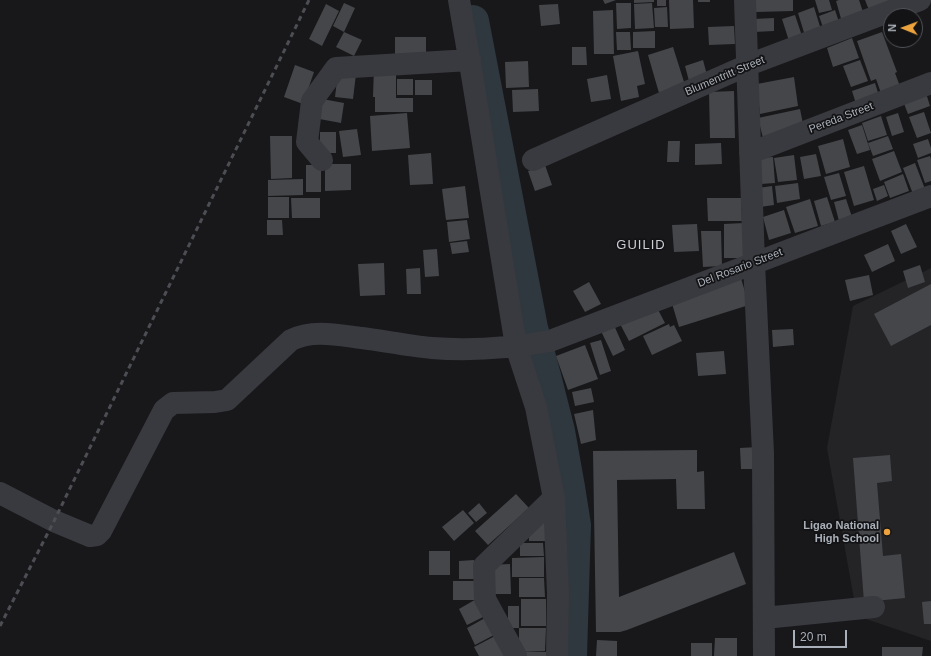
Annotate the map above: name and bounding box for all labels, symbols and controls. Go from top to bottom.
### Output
north arrow [883,8,923,48]
text: N [886,24,898,32]
street label: Blumentritt Street [683,53,767,99]
street label: Pereda Street [807,100,875,136]
district label: GUILID [616,237,666,253]
street label: Del Rosario Street [696,246,784,290]
place label: Ligao National High School [803,519,879,545]
marker: Ligao National High School [882,527,892,537]
scale bar [795,622,849,648]
text: 20 m [800,630,827,644]

